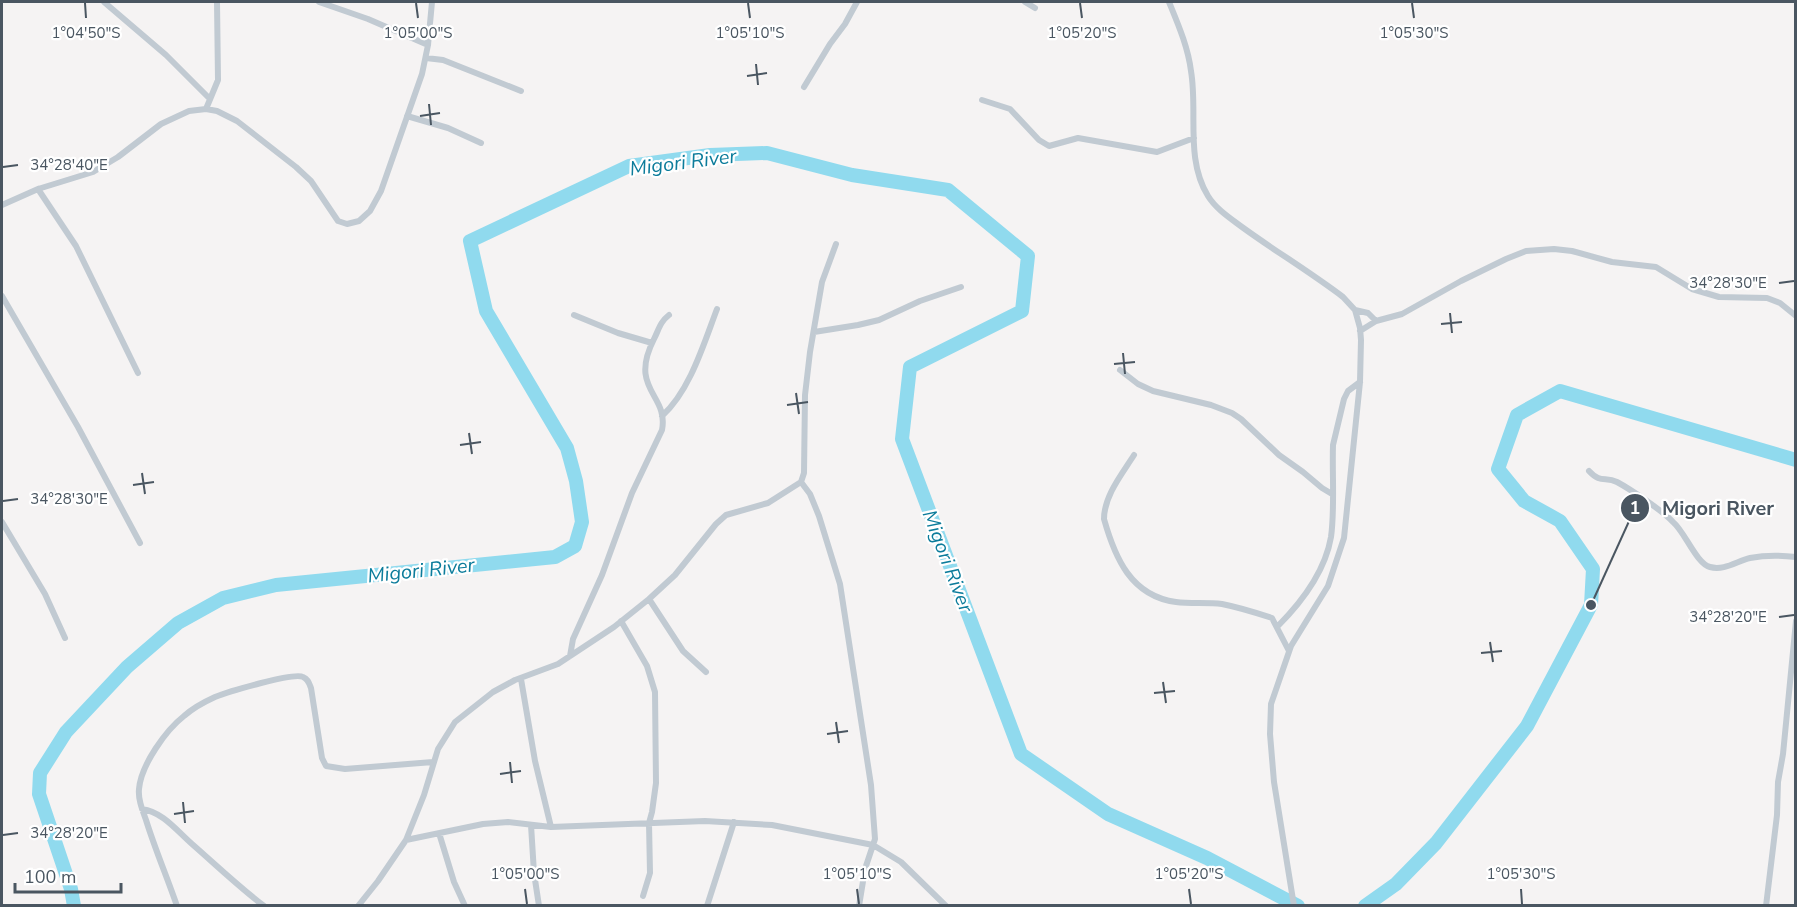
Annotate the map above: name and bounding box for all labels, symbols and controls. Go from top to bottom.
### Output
text: 1°04'50"S [52,23,120,43]
text: 1°05'00"S [384,23,452,43]
text: 1°05'10"S [716,23,784,43]
text: 1°05'20"S [1048,23,1116,43]
text: 1°05'30"S [1380,23,1448,43]
water label: Migori River [628,142,739,182]
text: 34°28'40"E [30,155,108,175]
text: 34°28'30"E [1689,273,1767,293]
text: 34°28'30"E [30,489,108,509]
callout: Migori River [1620,489,1786,527]
text: Migori River [1662,495,1774,522]
text: 1 [1630,496,1640,520]
water label: Migori River [916,506,980,617]
water label: Migori River [366,551,477,590]
text: 34°28'20"E [1689,607,1767,627]
text: 34°28'20"E [30,823,108,843]
scale bar [15,856,122,894]
text: 1°05'00"S [491,864,559,884]
text: 1°05'10"S [823,864,891,884]
text: 1°05'20"S [1155,864,1223,884]
text: 1°05'30"S [1487,864,1555,884]
text: 100 m [24,865,76,889]

